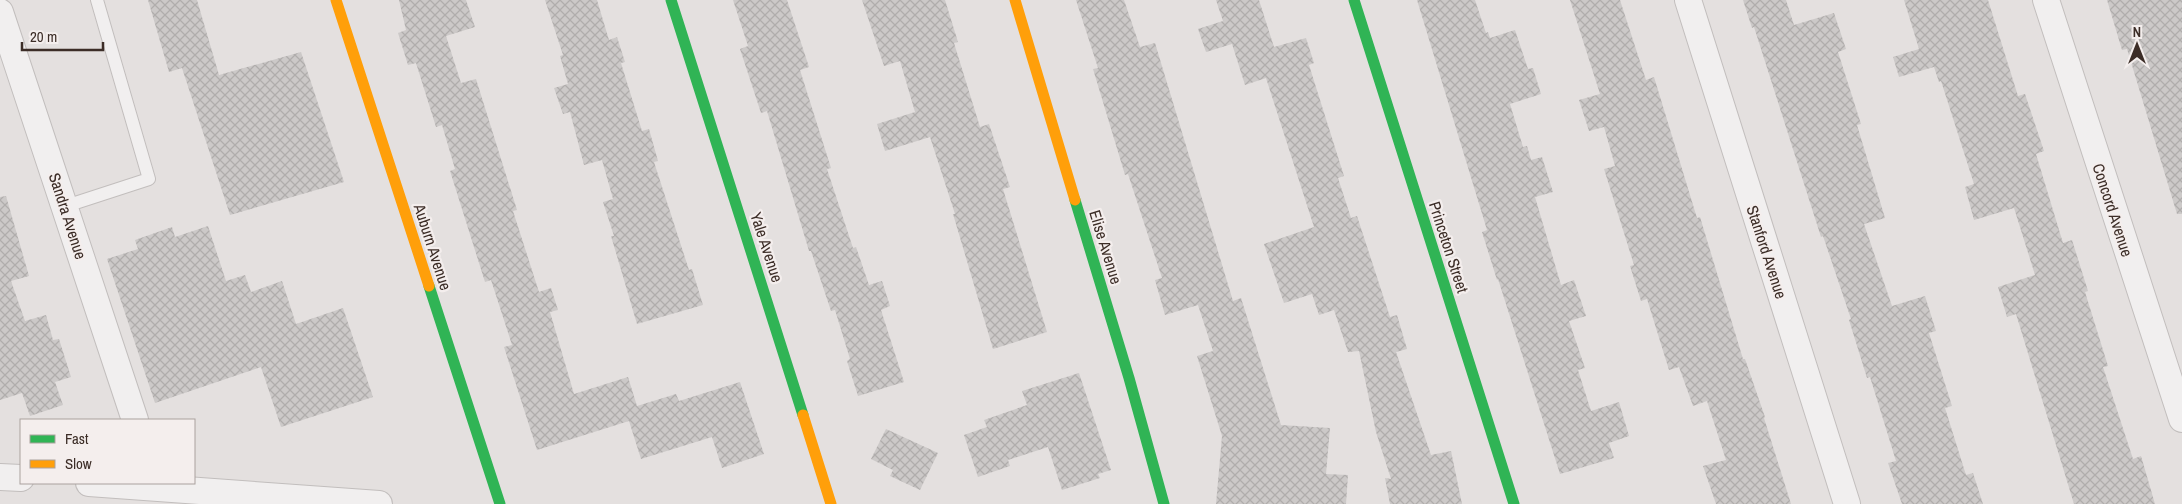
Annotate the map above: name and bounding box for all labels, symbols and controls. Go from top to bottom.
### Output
scale bar [22,20,104,52]
north arrow [2112,20,2162,70]
text: N [2133,23,2141,41]
text: 20 m [30,26,57,47]
street label: Concord Avenue [2088,161,2138,259]
street label: Sandra Avenue [44,170,92,262]
street label: Princeton Street [1424,199,1474,296]
street label: Auburn Avenue [408,200,457,293]
street label: Stanford Avenue [1742,203,1792,301]
street label: Elise Avenue [1084,207,1128,287]
street label: Yale Avenue [745,209,789,285]
legend [20,419,195,484]
text: Fast [65,428,89,449]
text: Slow [65,453,92,474]

